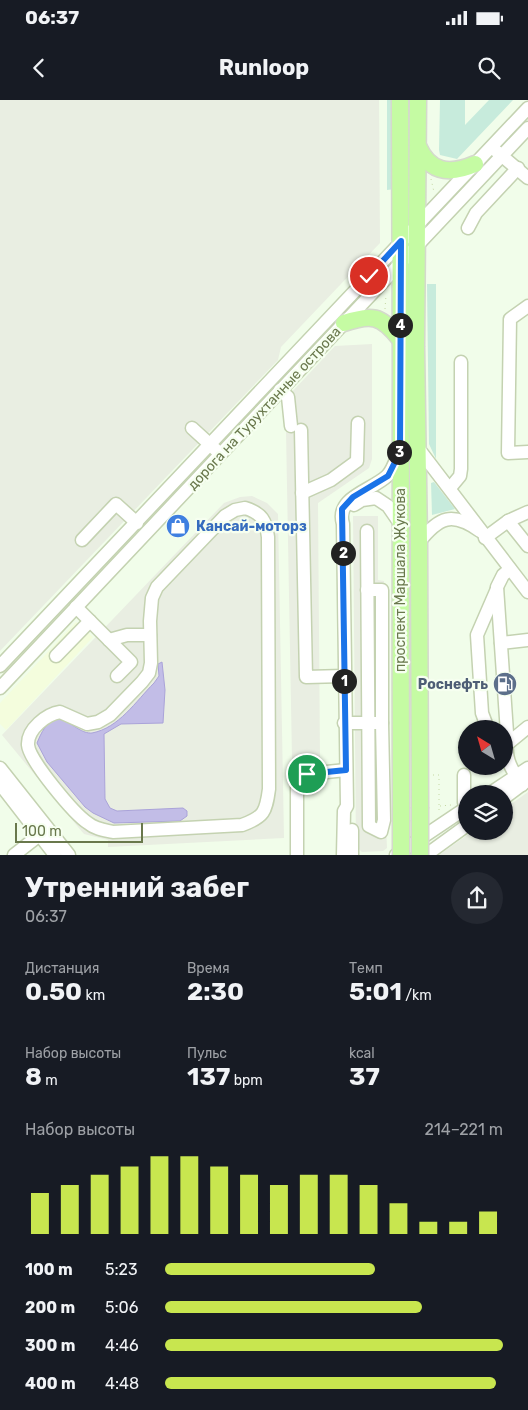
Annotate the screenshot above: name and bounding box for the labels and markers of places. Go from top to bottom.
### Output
pin [348,255,390,297]
pin: 4 [388,312,412,338]
pin: 3 [386,440,412,464]
shop icon: Кансай-моторз [165,513,191,539]
place label: Кансай-моторз [196,518,307,535]
pin: 2 [330,540,356,566]
pin: 1 [332,668,356,694]
fuel station icon: Роснефть [492,671,518,697]
place label: Роснефть [418,676,488,693]
pin [286,753,328,795]

